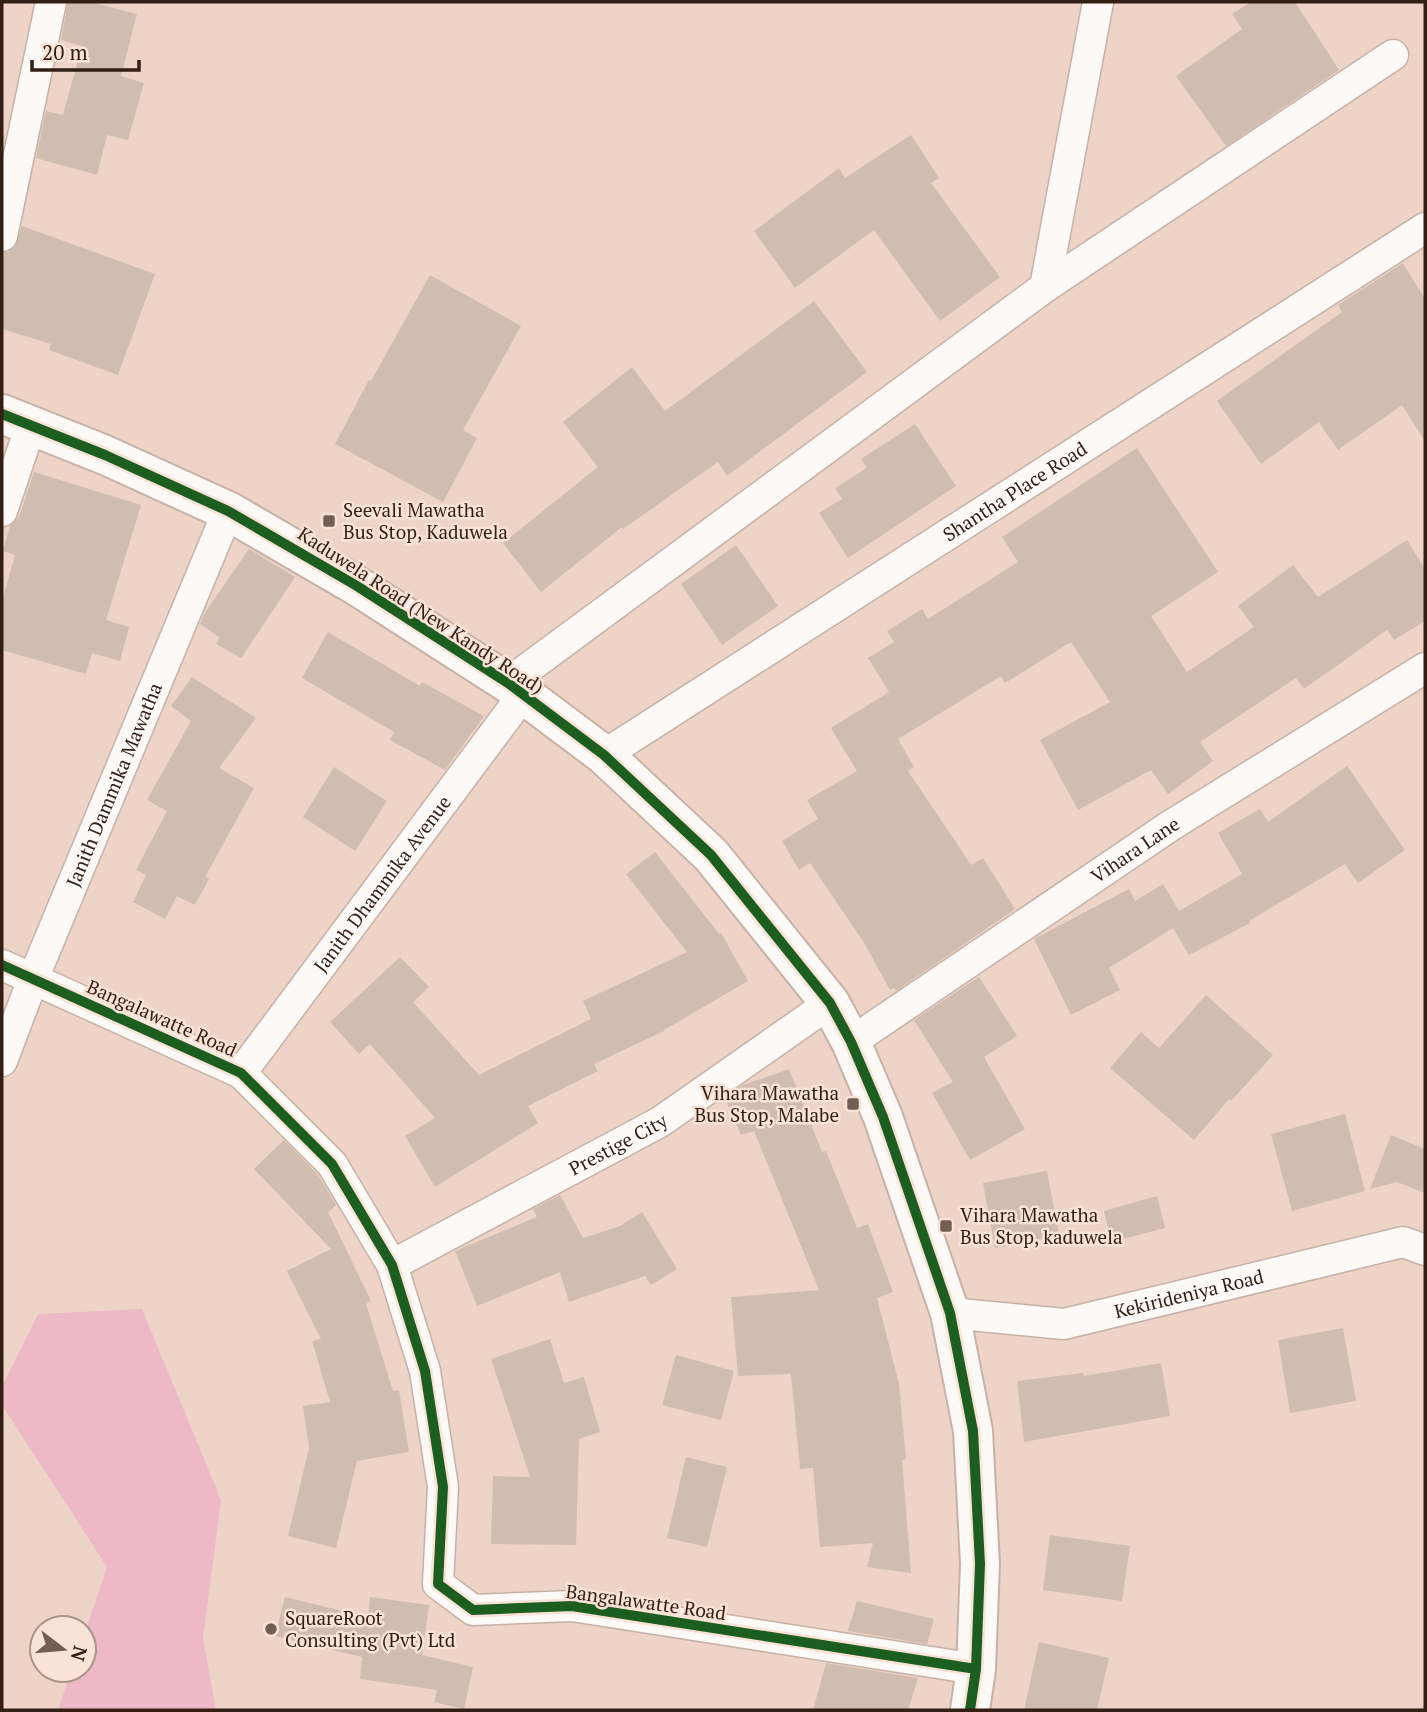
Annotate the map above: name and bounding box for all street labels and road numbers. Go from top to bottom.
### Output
street label: Shantha Place Road [938,435,1092,546]
street label: Kaduwela Road (New Kandy Road) [293,520,549,699]
street label: Janith Dammika Mawatha [60,678,167,891]
street label: Janith Dhammika Avenue [308,790,456,977]
street label: Vihara Lane [1086,810,1184,888]
street label: Bangalawatte Road [83,973,241,1062]
street label: Prestige City [564,1108,672,1180]
street label: Kekirideniya Road [1111,1263,1266,1323]
street label: Bangalawatte Road [564,1578,728,1625]

